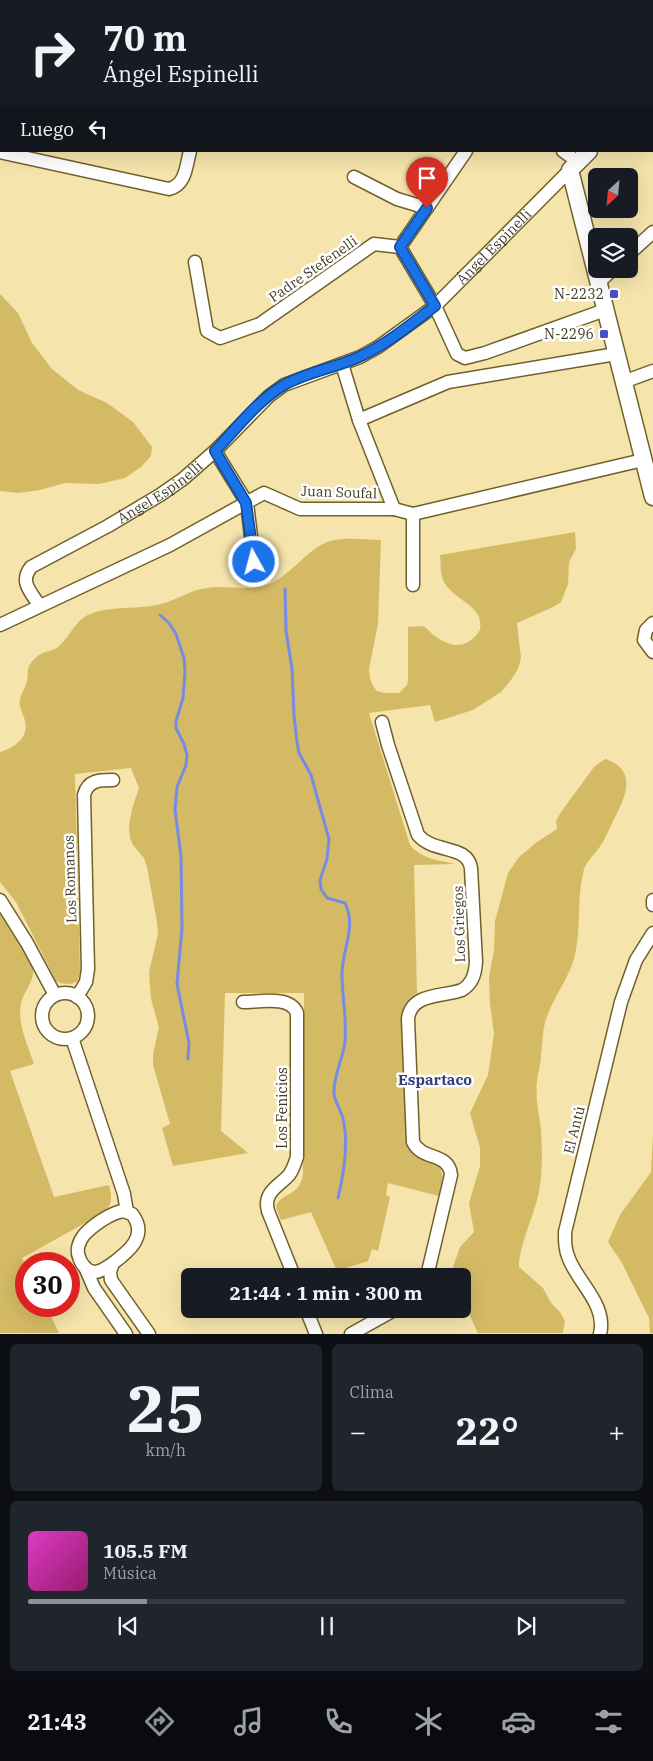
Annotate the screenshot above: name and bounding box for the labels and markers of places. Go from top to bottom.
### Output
pin [406,157,448,208]
place label: N-2232 [554,285,604,303]
marker: N-2232 [608,288,620,300]
place label: N-2296 [544,325,594,343]
marker: N-2296 [598,328,610,340]

